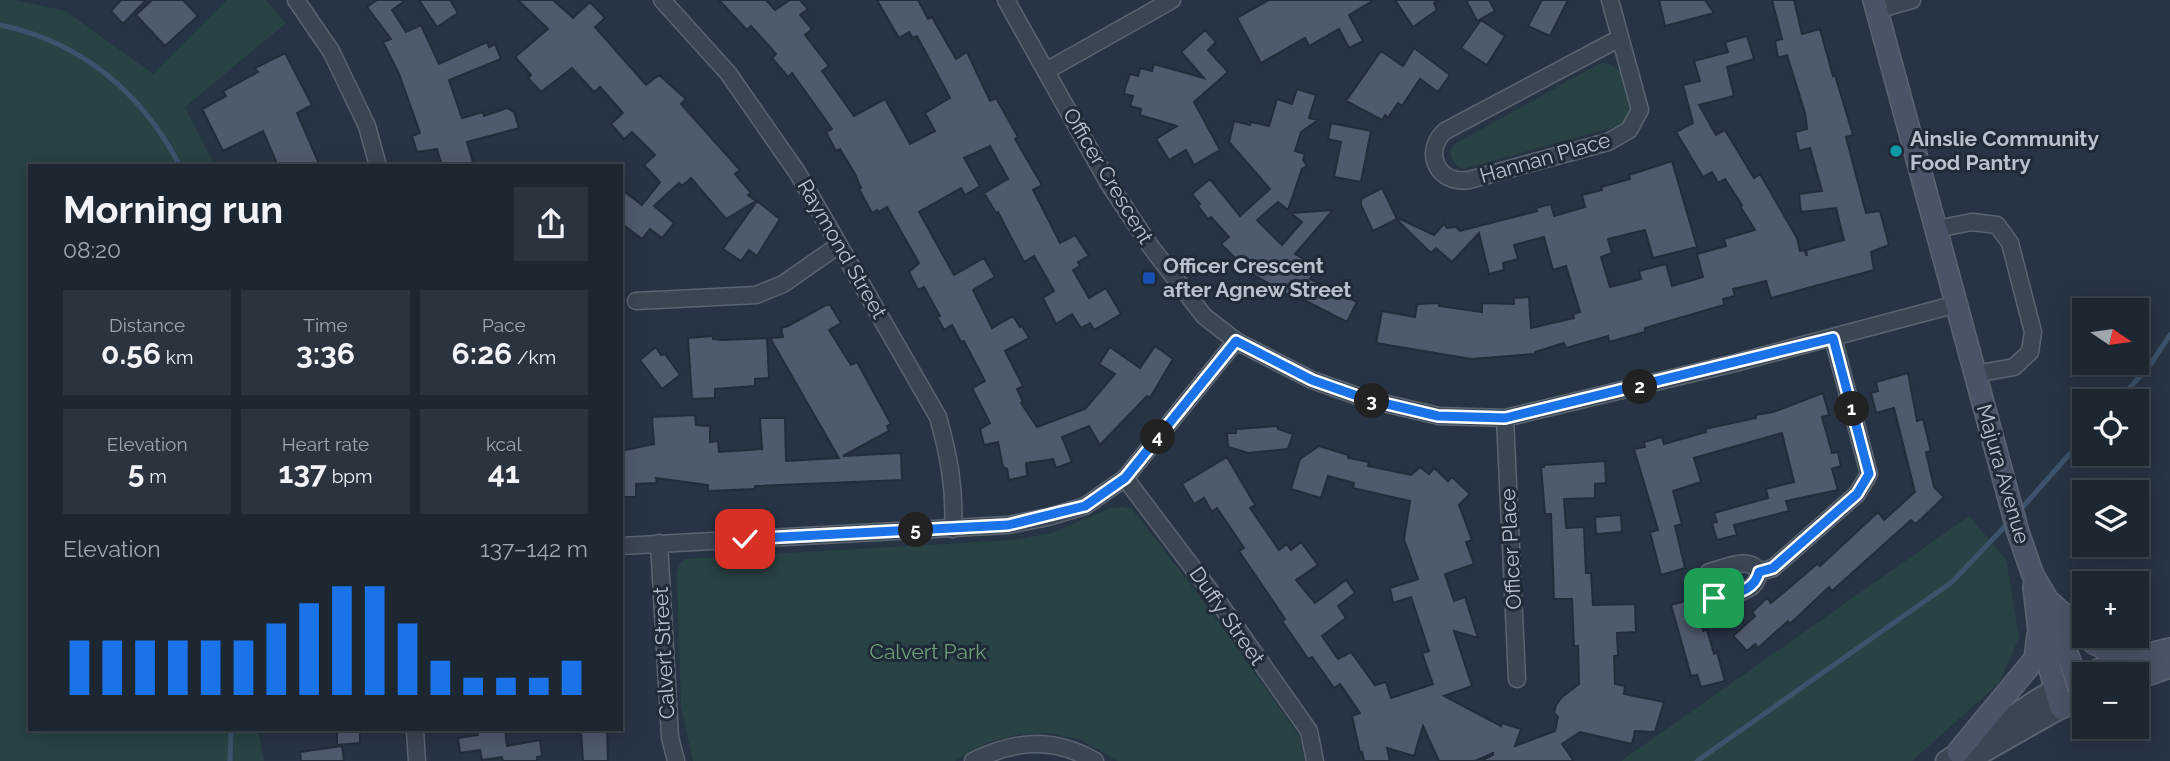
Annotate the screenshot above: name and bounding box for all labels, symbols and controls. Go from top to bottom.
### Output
street label: Officer Crescent [1058,103,1159,248]
place label: Ainslie Community Food Pantry [1910,126,2099,175]
street label: Hannan Place [1477,127,1613,188]
marker: Ainslie Community Food Pantry [1888,143,1904,159]
street label: Raymond Street [792,175,892,323]
text: Morning run [63,187,283,232]
button: share [514,187,588,261]
text: 08:20 [63,236,121,263]
place label: Officer Crescent after Agnew Street [1163,253,1351,302]
marker: Officer Crescent after Agnew Street [1141,270,1157,286]
north arrow [2072,298,2149,374]
map controls [2072,298,2149,739]
text: Distance [109,314,185,336]
text: Time [303,314,348,336]
text: Pace [482,314,526,336]
text: 0.56 [101,336,161,371]
text: 3:36 [296,336,355,371]
text: 6:26 [452,336,512,371]
text: km [161,346,193,368]
text: /km [512,346,556,368]
pin: 2 [1622,370,1658,404]
text: 2 [1634,375,1645,397]
pin: 3 [1354,384,1390,418]
text: 3 [1366,389,1377,411]
button: locate [2072,389,2149,466]
pin: 1 [1834,392,1870,426]
text: 1 [1847,397,1856,419]
street label: Majura Avenue [1972,401,2035,547]
pin: 4 [1140,420,1176,454]
text: 4 [1152,425,1163,447]
text: Elevation [107,433,188,455]
text: Heart rate [282,433,369,455]
text: kcal [486,433,522,455]
text: 5 [128,455,144,490]
text: 137 [278,455,327,490]
text: 41 [488,455,520,490]
text: m [144,465,167,487]
text: bpm [327,465,373,487]
button: layers [2072,480,2149,557]
street label: Officer Place [1495,488,1526,610]
pin [715,509,775,569]
pin: 5 [898,512,934,548]
text: 5 [910,518,921,540]
icon: check [726,520,764,558]
text: Elevation [63,535,161,562]
text: 137–142 m [480,535,588,562]
street label: Duffy Street [1184,562,1270,670]
pin [1684,568,1744,628]
button: + [2072,571,2149,648]
icon: arrive [1695,579,1733,617]
street label: Calvert Street [648,586,679,720]
park label: Calvert Park [870,639,987,664]
button: − [2072,662,2149,739]

